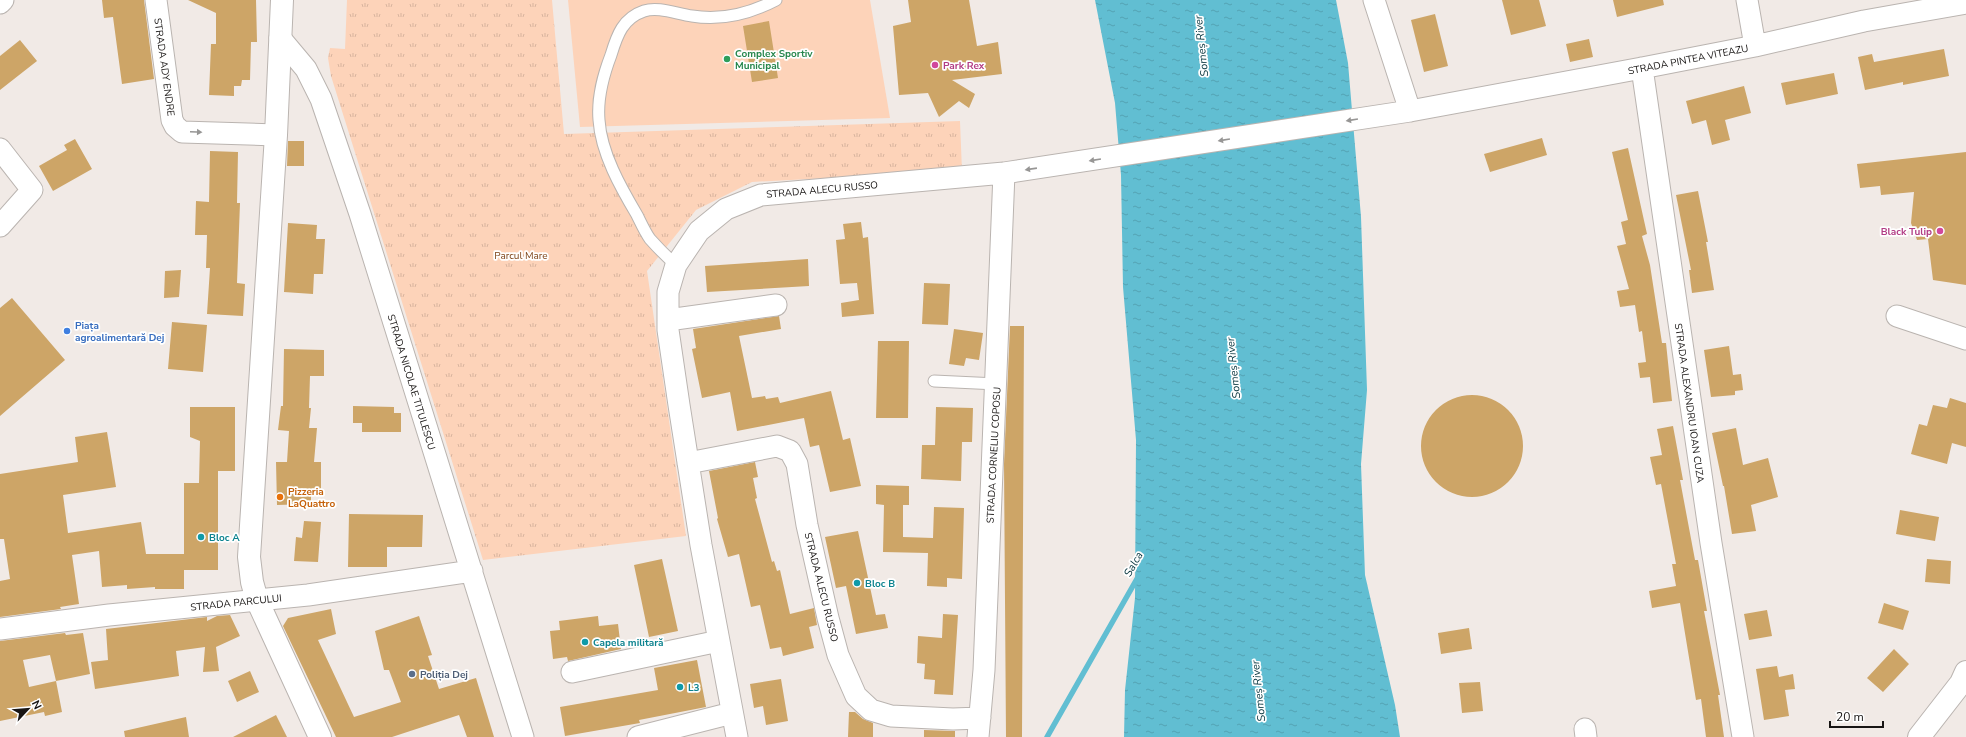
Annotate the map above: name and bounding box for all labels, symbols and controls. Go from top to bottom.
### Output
water label: Someș River [1191,14,1212,77]
street label: STRADA ADY ENDRE [150,17,178,117]
street label: STRADA PINTEA VITEAZU [1627,41,1750,79]
place label: Complex Sportiv Municipal [735,47,813,73]
marker: Complex Sportiv Municipal [722,54,732,64]
place label: Park Rex [943,59,985,73]
marker: Park Rex [930,60,940,70]
one-way arrow [1346,117,1358,123]
one-way arrow [190,129,203,135]
one-way arrow [1218,137,1230,143]
one-way arrow [1089,157,1101,163]
one-way arrow [1025,166,1037,172]
street label: STRADA ALECU RUSSO [766,178,879,202]
place label: Black Tulip [1881,225,1932,239]
marker: Black Tulip [1935,226,1945,236]
park label: Parcul Mare [494,249,548,263]
street label: STRADA NICOLAE TITULESCU [384,313,438,452]
place label: Piața agroalimentară Dej [75,319,165,345]
street label: STRADA ALEXANDRU IOAN CUZA [1671,322,1707,485]
marker: Piața agroalimentară Dej [62,326,72,336]
water label: Someș River [1223,336,1244,399]
street label: STRADA CORNELIU COPOSU [983,387,1005,524]
place label: Pizzeria LaQuattro [288,485,335,511]
marker: Pizzeria LaQuattro [275,492,285,502]
place label: Bloc A [209,531,240,545]
street label: STRADA ALECU RUSSO [801,531,841,644]
marker: Bloc A [196,532,206,542]
water label: Salca [1120,549,1147,580]
place label: Bloc B [865,577,895,591]
marker: Bloc B [852,578,862,588]
street label: STRADA PARCULUI [190,591,282,615]
place label: Capela militară [593,636,664,650]
marker: Capela militară [580,637,590,647]
water label: Someș River [1248,659,1269,722]
place label: Poliția Dej [420,668,468,682]
marker: Poliția Dej [407,669,417,679]
place label: L3 [688,681,700,695]
marker: L3 [675,682,685,692]
north arrow [8,689,48,729]
text: N [28,698,45,712]
scale bar [1830,703,1883,729]
text: 20 m [1836,709,1864,725]

